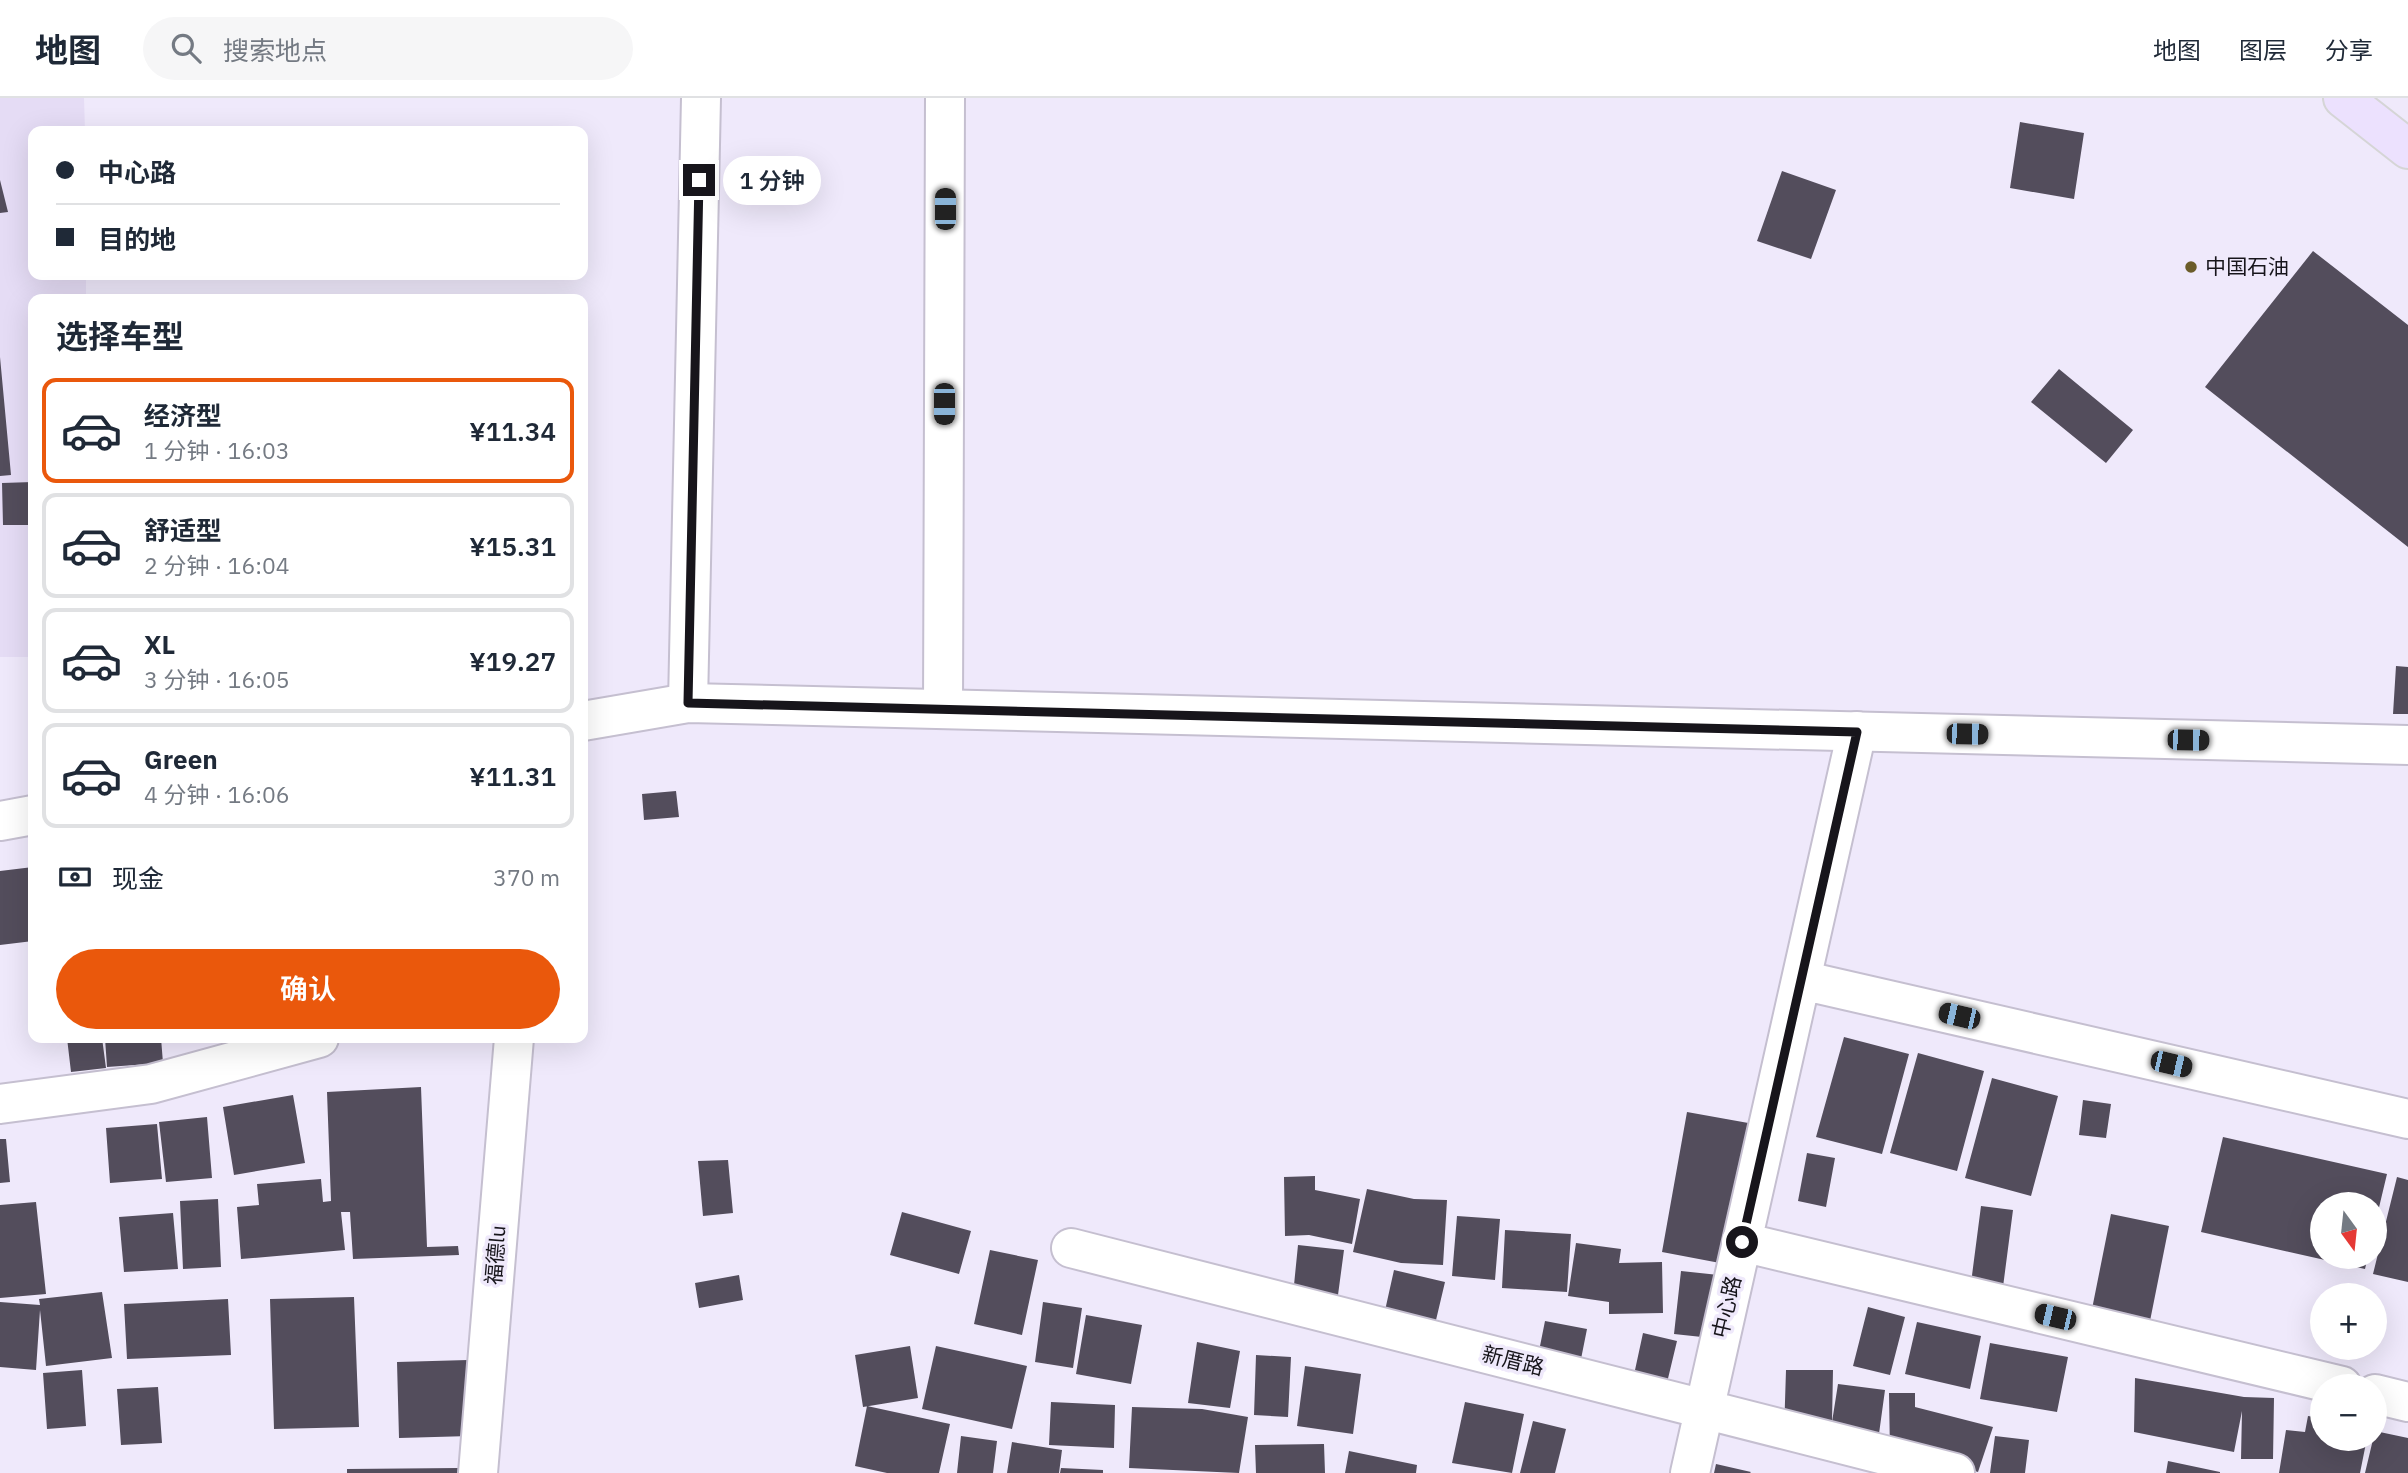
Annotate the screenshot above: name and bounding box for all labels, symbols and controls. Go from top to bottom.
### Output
search box [143,17,633,80]
text: 地图 [35,28,101,71]
icon: search [167,29,205,67]
text: 搜索地点 [223,33,327,67]
text: 地图 [2153,34,2201,66]
text: 图层 [2239,34,2287,66]
text: 分享 [2325,34,2373,66]
text: 中心路 [98,155,176,189]
callout: 1 分钟 [724,155,822,204]
route end [683,164,715,196]
text: 1 分钟 [739,165,805,195]
car [935,188,956,230]
text: 目的地 [98,222,176,256]
place label: 中国石油 [2205,252,2289,280]
marker: 中国石油 [2183,259,2199,275]
text: 选择车型 [56,315,184,357]
car [934,383,955,425]
text: 经济型 [144,398,222,432]
icon: car [60,399,123,462]
text: ¥11.34 [469,414,556,448]
text: 1 分钟 · 16:03 [144,435,290,465]
text: 舒适型 [144,513,222,547]
icon: car [60,514,123,577]
text: ¥15.31 [469,529,556,563]
text: 2 分钟 · 16:04 [144,550,290,580]
text: XL [144,627,175,661]
icon: car [60,629,123,692]
text: ¥19.27 [469,644,556,678]
text: 3 分钟 · 16:05 [144,664,290,694]
car [1946,723,1989,745]
car [2167,729,2210,751]
text: Green [144,742,218,776]
icon: car [60,744,123,807]
text: ¥11.31 [469,759,556,793]
text: 4 分钟 · 16:06 [144,779,290,809]
icon: cash [56,858,94,896]
text: 现金 [112,861,164,895]
text: 370 m [493,862,560,892]
button: 确认 [56,949,560,1029]
car [1937,1001,1982,1031]
car [2149,1049,2194,1079]
north arrow [2310,1192,2387,1269]
map controls [2310,1192,2387,1451]
street label: 福德lu [478,1224,512,1286]
route start [1726,1226,1758,1258]
street label: 中心路 [1705,1273,1747,1341]
button: + [2310,1283,2387,1360]
car [2033,1302,2078,1332]
street label: 新厝路 [1479,1339,1547,1381]
button: − [2310,1374,2387,1451]

